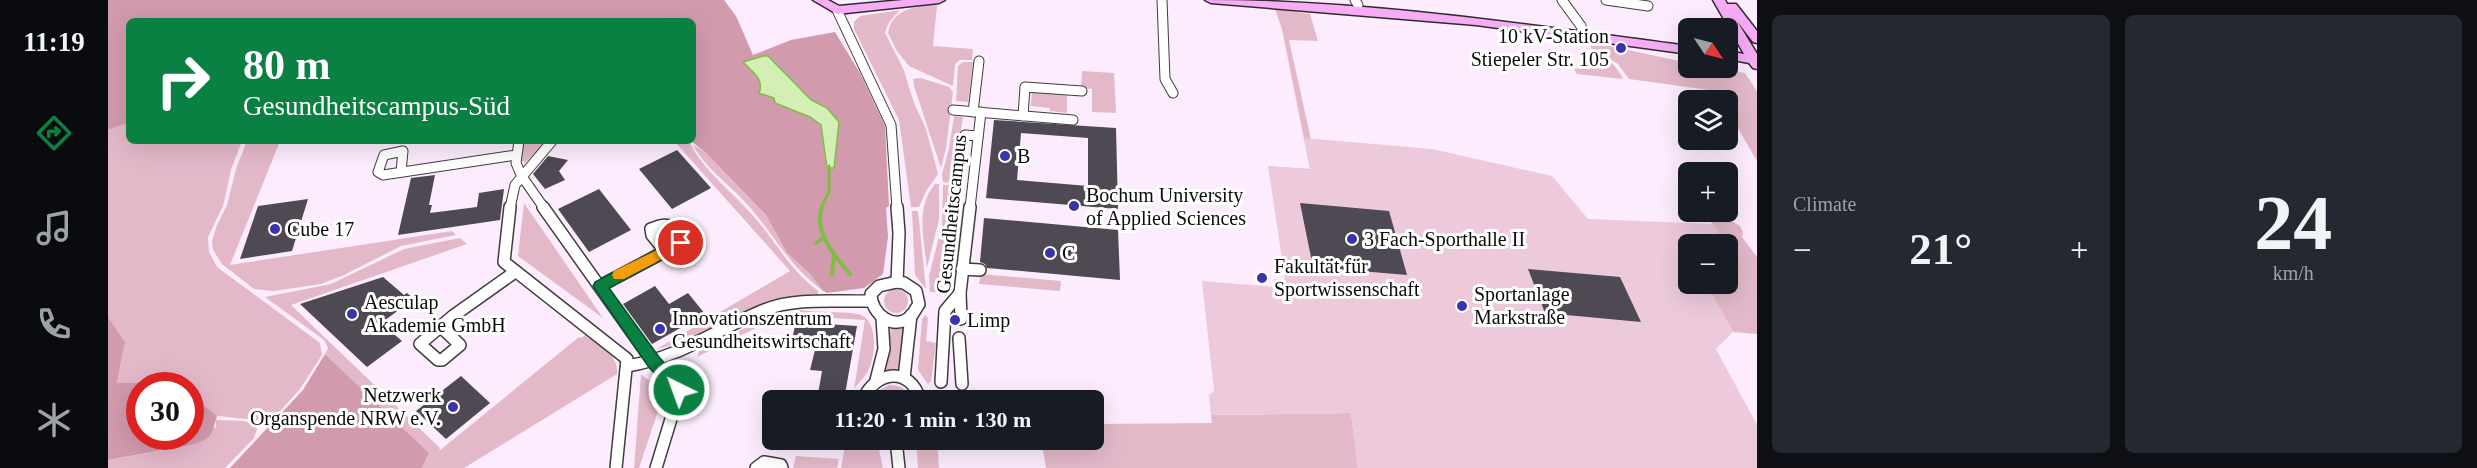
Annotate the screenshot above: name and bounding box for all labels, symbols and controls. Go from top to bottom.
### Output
north arrow [1678,18,1738,78]
map controls [1678,18,1738,294]
place label: 10 kV-Station Stiepeler Str. 105 [1471,25,1609,71]
text: 11:19 [23,27,85,57]
marker: 10 kV-Station Stiepeler Str. 105 [1614,41,1628,55]
icon: right [144,42,222,120]
text: 80 m [243,42,331,88]
button: layers [1678,90,1738,150]
text: Gesundheitscampus-Süd [243,91,510,121]
icon: directions [33,112,75,154]
street label: Gesundheitscampus [932,133,971,295]
place label: B [1017,145,1030,167]
marker: B [998,149,1012,163]
button: + [1678,162,1738,222]
text: 24 [2254,179,2332,266]
place label: Bochum University of Applied Sciences [1086,184,1246,230]
text: Climate [1793,193,1856,215]
marker: Bochum University of Applied Sciences [1067,199,1081,213]
icon: music [33,207,75,249]
pin [655,217,706,268]
place label: Cube 17 [287,218,354,240]
marker: Cube 17 [268,222,282,236]
text: 21° [1909,224,1972,274]
icon: arrive [664,226,697,259]
place label: 3 Fach-Sporthalle II [1364,228,1525,251]
marker: 3 Fach-Sporthalle II [1345,232,1359,246]
text: − [1793,232,1812,268]
text: + [2070,232,2089,268]
button: − [1678,234,1738,294]
place label: C [1062,242,1075,264]
marker: C [1043,246,1057,260]
place label: Fakultät für Sportwissenschaft [1274,255,1420,301]
text: km/h [2273,262,2314,284]
marker: Fakultät für Sportwissenschaft [1255,271,1269,285]
place label: Sportanlage Markstraße [1474,283,1570,328]
place label: Aesculap Akademie GmbH [364,291,506,336]
marker: Sportanlage Markstraße [1455,299,1469,313]
icon: phone [33,303,75,345]
marker: Aesculap Akademie GmbH [345,307,359,321]
place label: Innovationszentrum Gesundheitswirtschaft [672,307,851,352]
place label: Limp [967,309,1010,332]
marker: Limp [948,313,962,327]
marker: Innovationszentrum Gesundheitswirtschaft [653,322,667,336]
position arrow [647,358,711,422]
speed limit sign: 30 [126,372,204,450]
place label: Netzwerk Organspende NRW e.V. [250,384,441,430]
icon: climate [33,399,75,441]
marker: Netzwerk Organspende NRW e.V. [446,400,460,414]
text: 11:20 · 1 min · 130 m [835,407,1031,432]

